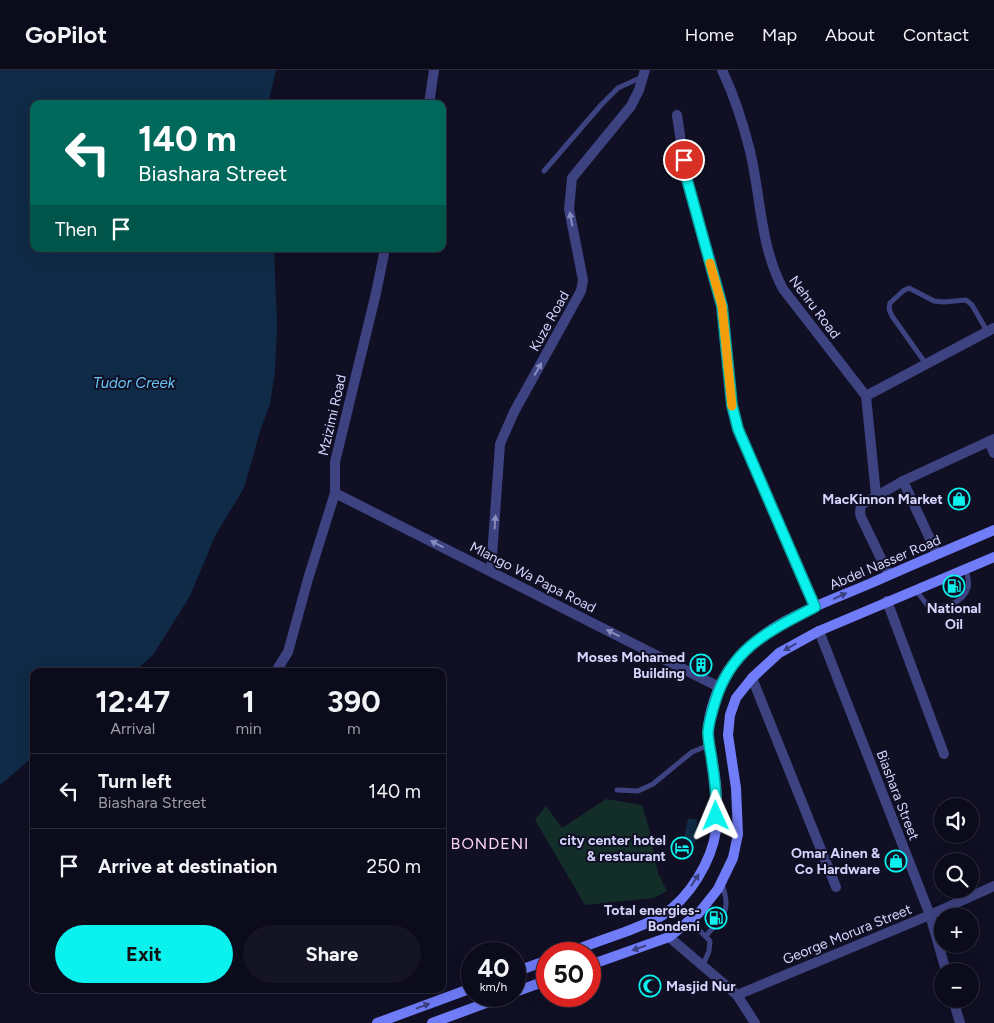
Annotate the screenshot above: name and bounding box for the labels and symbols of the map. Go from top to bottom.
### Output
pin [663,139,705,181]
one-way arrow [566,211,574,227]
street label: Nehru Road [785,272,844,342]
street label: Kuze Road [526,288,573,354]
one-way arrow [534,362,542,376]
street label: Mzizimi Road [315,373,350,457]
water label: Tudor Creek [93,374,176,392]
shop icon: MacKinnon Market [947,487,971,511]
place label: MacKinnon Market [822,491,943,508]
one-way arrow [491,514,499,530]
street label: Abdel Nasser Road [827,531,943,594]
street label: Mlango Wa Papa Road [467,538,599,617]
one-way arrow [430,540,444,548]
fuel station icon: National Oil [942,574,966,598]
one-way arrow [833,592,847,600]
place label: National Oil [927,600,981,633]
one-way arrow [606,629,621,637]
one-way arrow [783,643,796,652]
place label: Moses Mohamed Building [577,649,685,682]
building icon: Moses Mohamed Building [689,653,713,677]
street label: Biashara Street [873,748,922,843]
position arrow [689,789,741,841]
place label: city center hotel & restaurant [560,832,666,865]
district label: BONDENI [451,834,529,853]
hotel icon: city center hotel & restaurant [670,836,694,860]
place label: Omar Ainen & Co Hardware [791,845,881,878]
shop icon: Omar Ainen & Co Hardware [884,849,908,873]
one-way arrow [691,874,700,887]
street label: George Morura Street [780,901,914,968]
place label: Total energies- Bondeni [604,902,700,935]
fuel station icon: Total energies- Bondeni [704,906,728,930]
speed limit sign: 50 [536,942,601,1007]
one-way arrow [631,944,646,952]
mosque icon: Masjid Nur [638,974,662,998]
place label: Masjid Nur [666,978,736,995]
one-way arrow [416,1002,431,1010]

